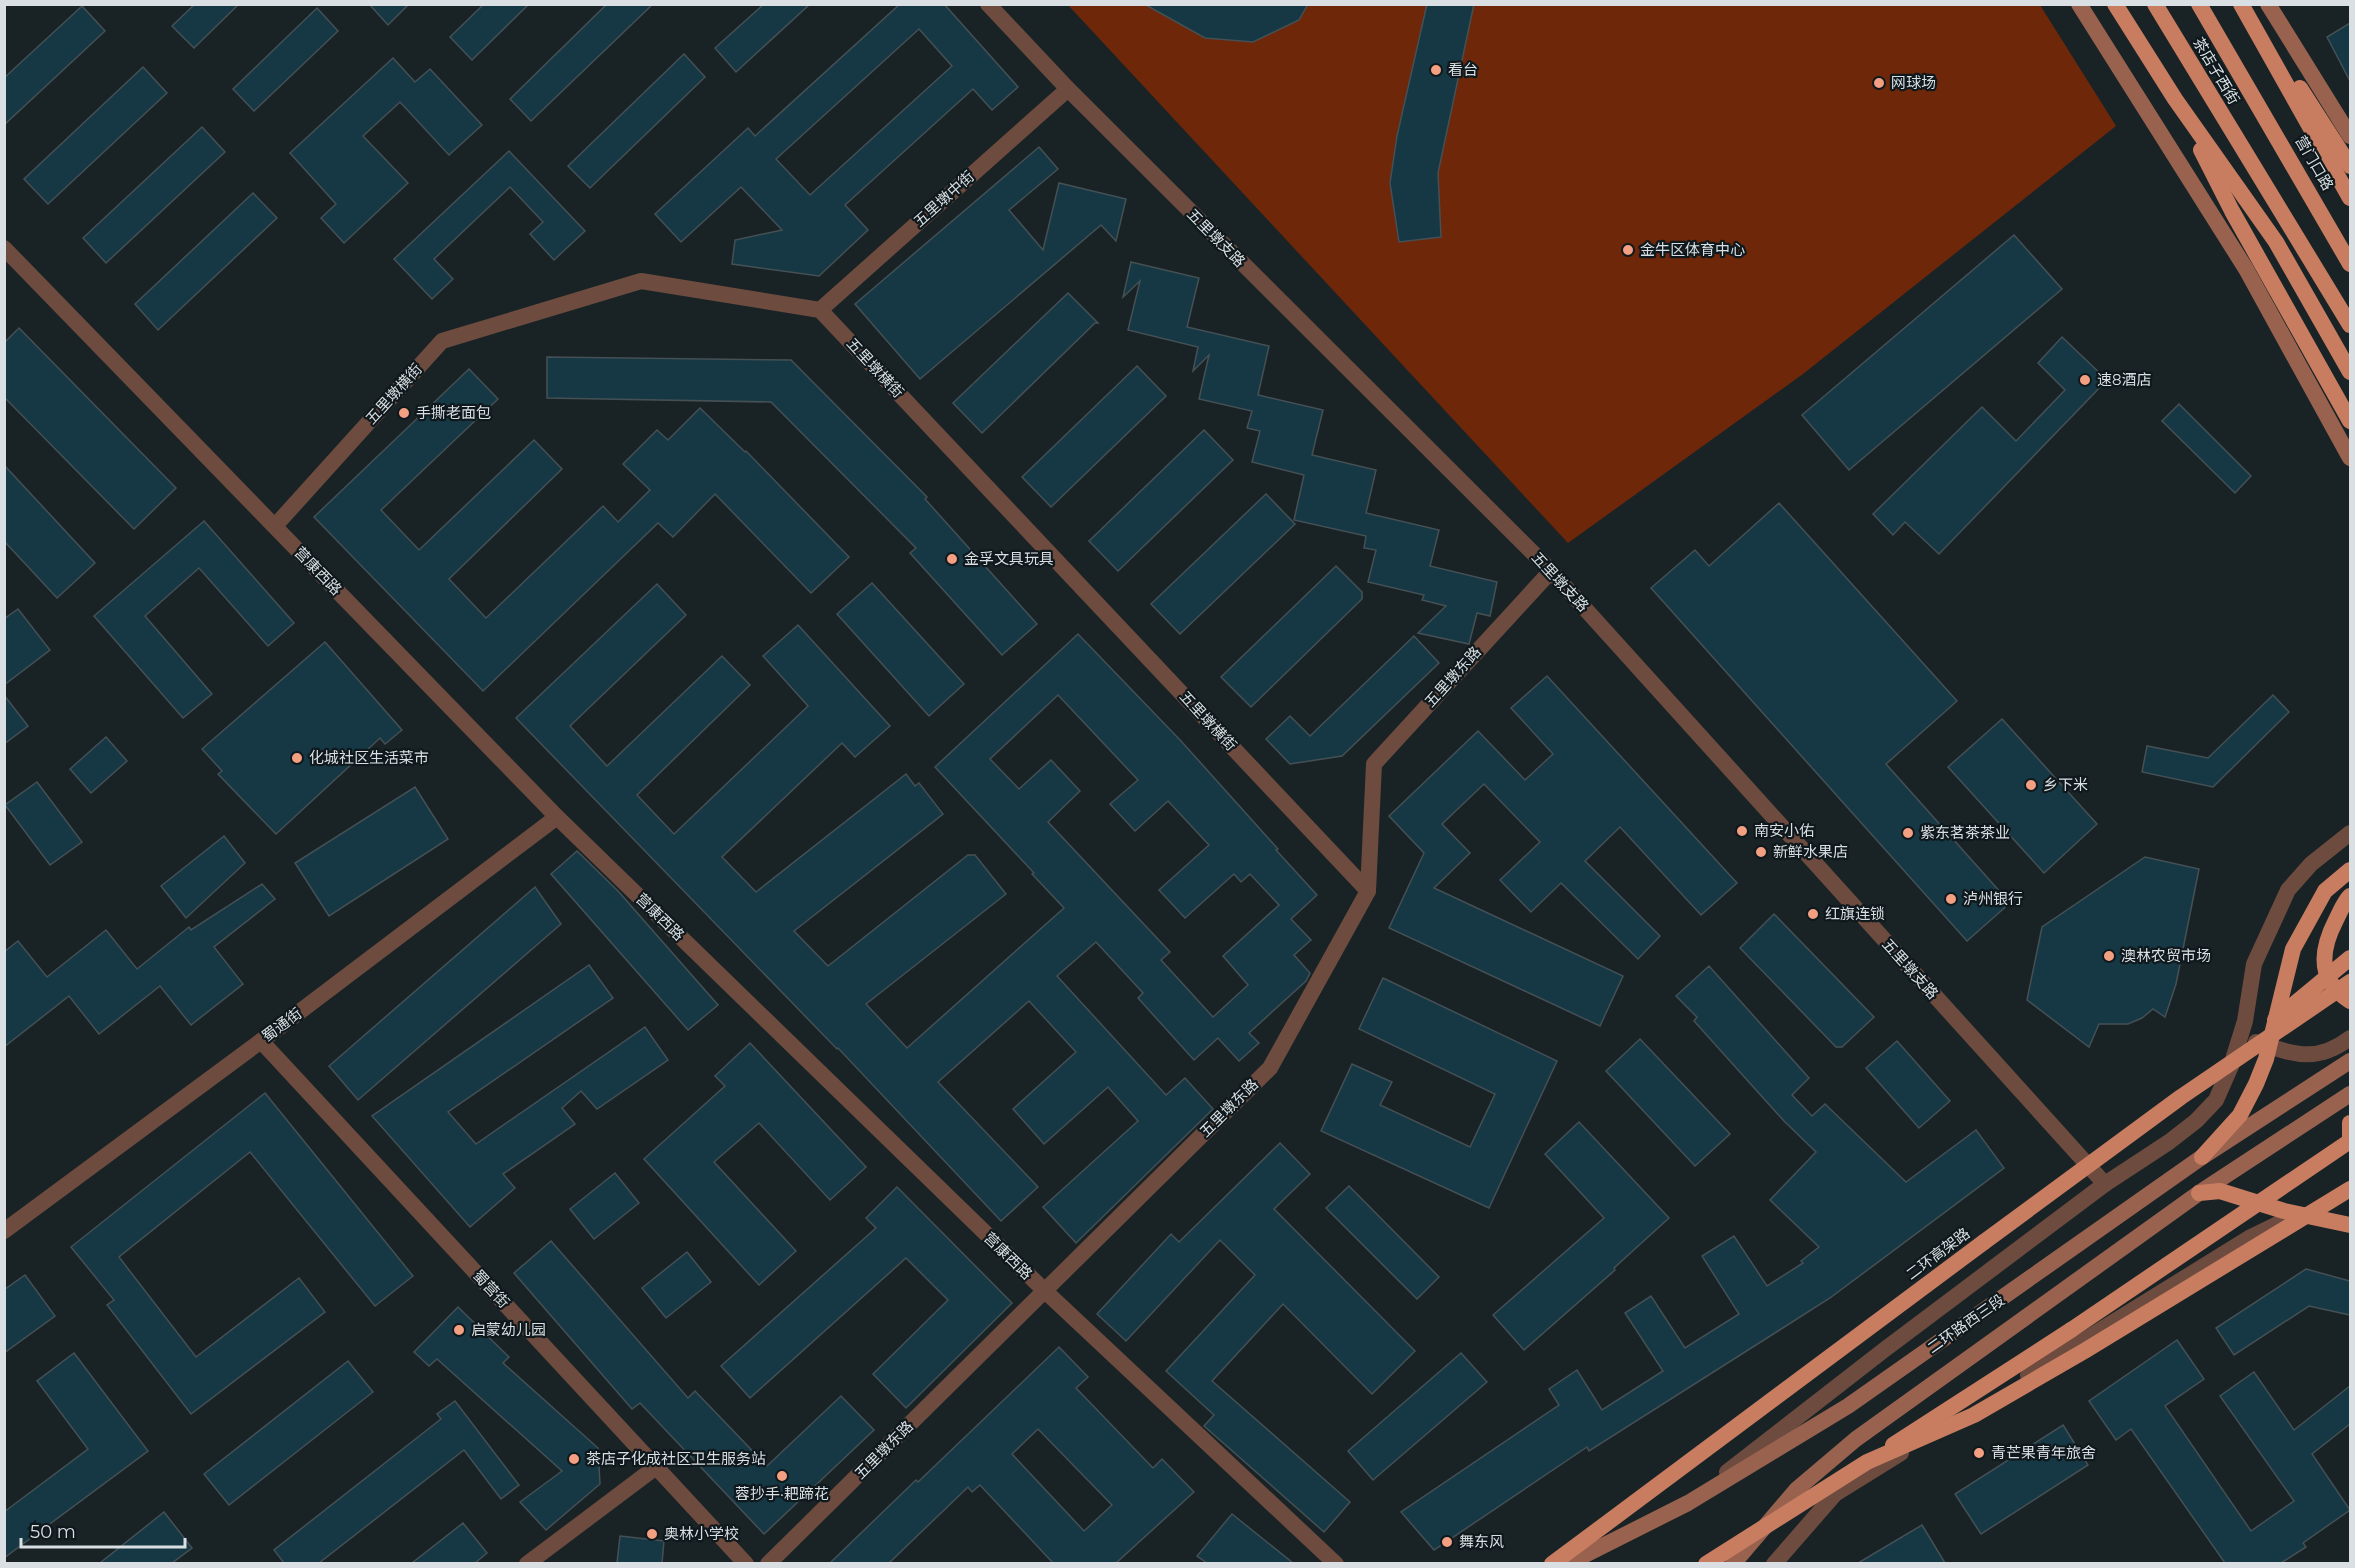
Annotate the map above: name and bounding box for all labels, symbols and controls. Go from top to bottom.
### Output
street label: 茶店子西街 [2189,34,2244,108]
place label: 看台 [1448,60,1478,79]
marker: 看台 [1429,63,1443,77]
place label: 网球场 [1891,73,1936,92]
marker: 网球场 [1872,76,1886,90]
street label: 营门口路 [2291,132,2338,193]
street label: 五里墩中街 [909,166,978,231]
street label: 五里墩支路 [1183,204,1250,271]
place label: 金牛区体育中心 [1640,240,1745,259]
marker: 金牛区体育中心 [1621,243,1635,257]
street label: 五里墩横街 [843,334,908,402]
street label: 五里墩横街 [361,359,426,428]
place label: 速8酒店 [2097,370,2152,389]
marker: 速8酒店 [2078,373,2092,387]
place label: 手撕老面包 [416,403,491,422]
marker: 手撕老面包 [397,406,411,420]
street label: 营康西路 [291,542,346,599]
street label: 五里墩支路 [1528,548,1593,616]
place label: 金孚文具玩具 [964,549,1054,568]
marker: 金孚文具玩具 [945,552,959,566]
street label: 五里墩东路 [1420,642,1485,711]
street label: 五里墩横街 [1176,687,1241,755]
place label: 化城社区生活菜市 [309,748,429,767]
marker: 化城社区生活菜市 [290,751,304,765]
place label: 乡下米 [2043,775,2088,794]
marker: 乡下米 [2024,778,2038,792]
place label: 南安小佑 [1754,821,1814,840]
place label: 紫东茗茶茶业 [1920,823,2010,842]
marker: 南安小佑 [1735,824,1749,838]
marker: 紫东茗茶茶业 [1901,826,1915,840]
place label: 新鲜水果店 [1773,842,1848,861]
marker: 新鲜水果店 [1754,845,1768,859]
street label: 营康西路 [632,889,689,944]
place label: 泸州银行 [1963,889,2023,908]
marker: 泸州银行 [1944,892,1958,906]
place label: 红旗连锁 [1825,904,1885,923]
marker: 红旗连锁 [1806,907,1820,921]
street label: 五里墩支路 [1878,934,1943,1003]
place label: 澳林农贸市场 [2121,946,2211,965]
marker: 澳林农贸市场 [2102,949,2116,963]
street label: 蜀通街 [258,1003,305,1046]
street label: 五里墩东路 [1195,1074,1262,1141]
street label: 二环高架路 [1902,1223,1973,1284]
street label: 营康西路 [980,1228,1037,1283]
street label: 蜀营街 [469,1266,514,1312]
street label: 二环路西三段 [1923,1290,2008,1357]
place label: 启蒙幼儿园 [471,1320,546,1339]
marker: 启蒙幼儿园 [452,1323,466,1337]
street label: 五里墩东路 [850,1416,917,1483]
place label: 青芒果青年旅舍 [1991,1443,2096,1462]
marker: 青芒果青年旅舍 [1972,1446,1986,1460]
place label: 茶店子化成社区卫生服务站 [586,1449,766,1468]
marker: 茶店子化成社区卫生服务站 [567,1452,581,1466]
marker: 蓉抄手·耙蹄花 [775,1469,789,1483]
place label: 蓉抄手·耙蹄花 [735,1484,829,1503]
scale bar [21,1511,184,1549]
text: 50 m [30,1521,76,1543]
place label: 奥林小学校 [664,1524,739,1543]
marker: 奥林小学校 [645,1527,659,1541]
place label: 舞东风 [1459,1532,1504,1551]
marker: 舞东风 [1440,1535,1454,1549]

